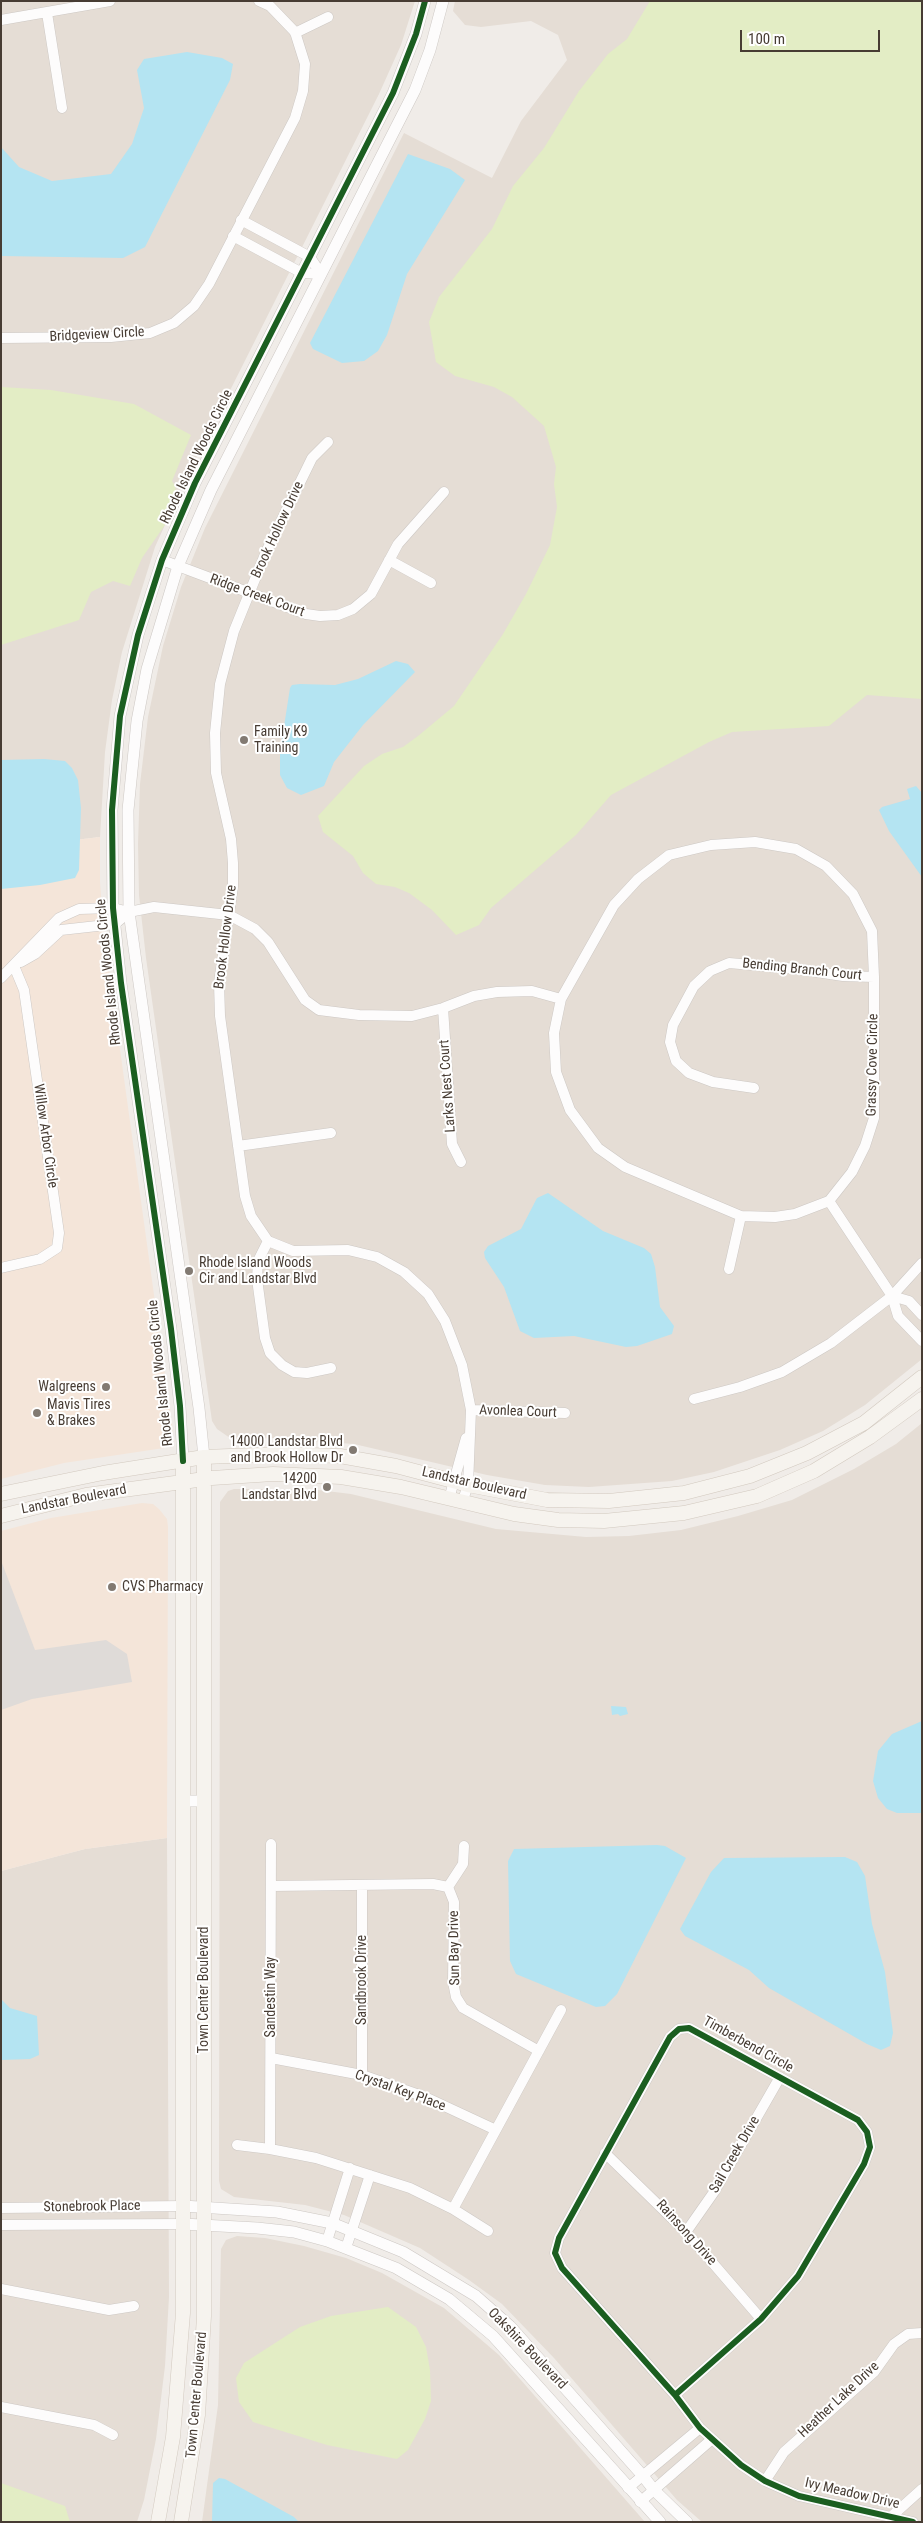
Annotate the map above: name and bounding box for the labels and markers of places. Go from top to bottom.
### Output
place label: Family K9 Training [254,724,308,756]
marker: Family K9 Training [238,734,250,746]
place label: Rhode Island Woods Cir and Landstar Blvd [199,1255,317,1288]
marker: Rhode Island Woods Cir and Landstar Blvd [183,1265,195,1277]
place label: Walgreens [38,1379,96,1395]
marker: Walgreens [100,1381,112,1393]
place label: Mavis Tires & Brakes [47,1397,111,1430]
marker: Mavis Tires & Brakes [31,1407,43,1419]
place label: 14000 Landstar Blvd and Brook Hollow Dr [230,1434,343,1466]
marker: 14000 Landstar Blvd and Brook Hollow Dr [347,1444,359,1456]
place label: 14200 Landstar Blvd [241,1471,317,1504]
marker: 14200 Landstar Blvd [321,1481,333,1493]
place label: CVS Pharmacy [122,1579,203,1595]
marker: CVS Pharmacy [106,1581,118,1593]

